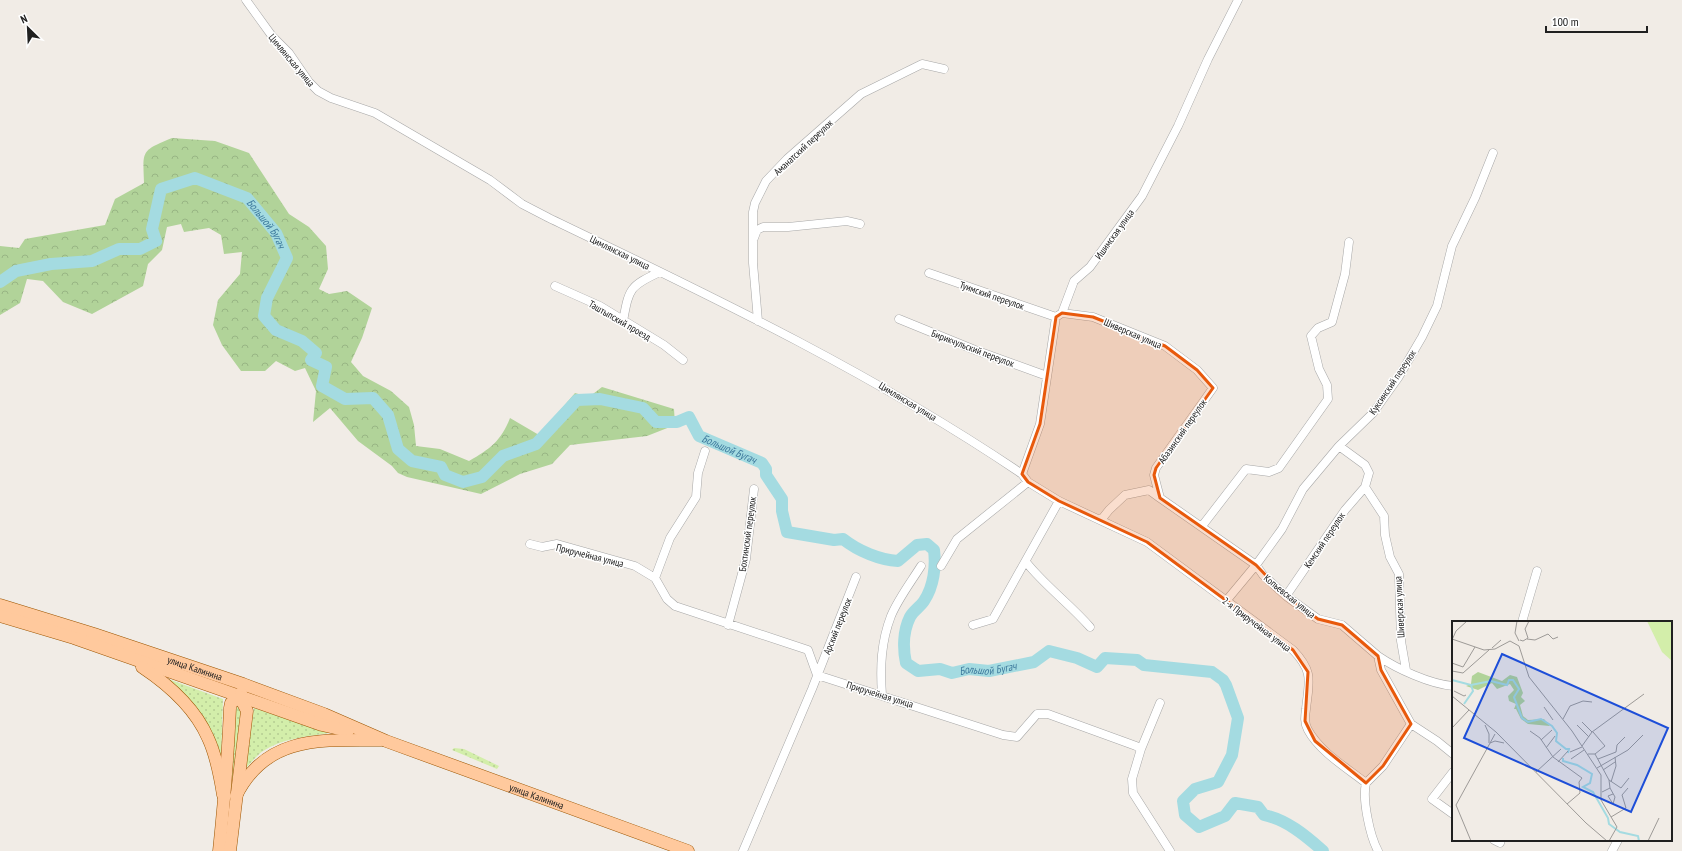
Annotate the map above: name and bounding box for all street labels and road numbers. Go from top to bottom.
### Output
street label: Цимлянская улица [266,31,318,90]
street label: Аманатский переулок [771,116,836,178]
street label: Ишимская улица [1092,207,1137,262]
street label: Цимлянская улица [588,232,652,273]
street label: Туимский переулок [958,278,1026,313]
street label: Таштыпский проезд [586,297,654,344]
street label: Шиверская улица [1102,315,1164,352]
street label: Бирикчульский переулок [930,327,1016,370]
street label: Куксинский переулок [1366,347,1419,417]
street label: Цимлянская улица [876,379,939,424]
street label: Абазинский переулок [1155,396,1210,466]
street label: Бохтинский переулок [736,496,759,572]
street label: Кемский переулок [1301,510,1348,571]
street label: Приручейная улица [555,541,625,570]
street label: Копьевская улица [1261,572,1318,621]
street label: Шиверская улица [1391,576,1408,638]
street label: 2-я Приручейная улица [1220,594,1294,654]
street label: Арский переулок [820,596,855,656]
street label: улица Калинина [166,653,224,684]
street label: Приручейная улица [845,678,915,711]
street label: улица Калинина [508,781,566,812]

